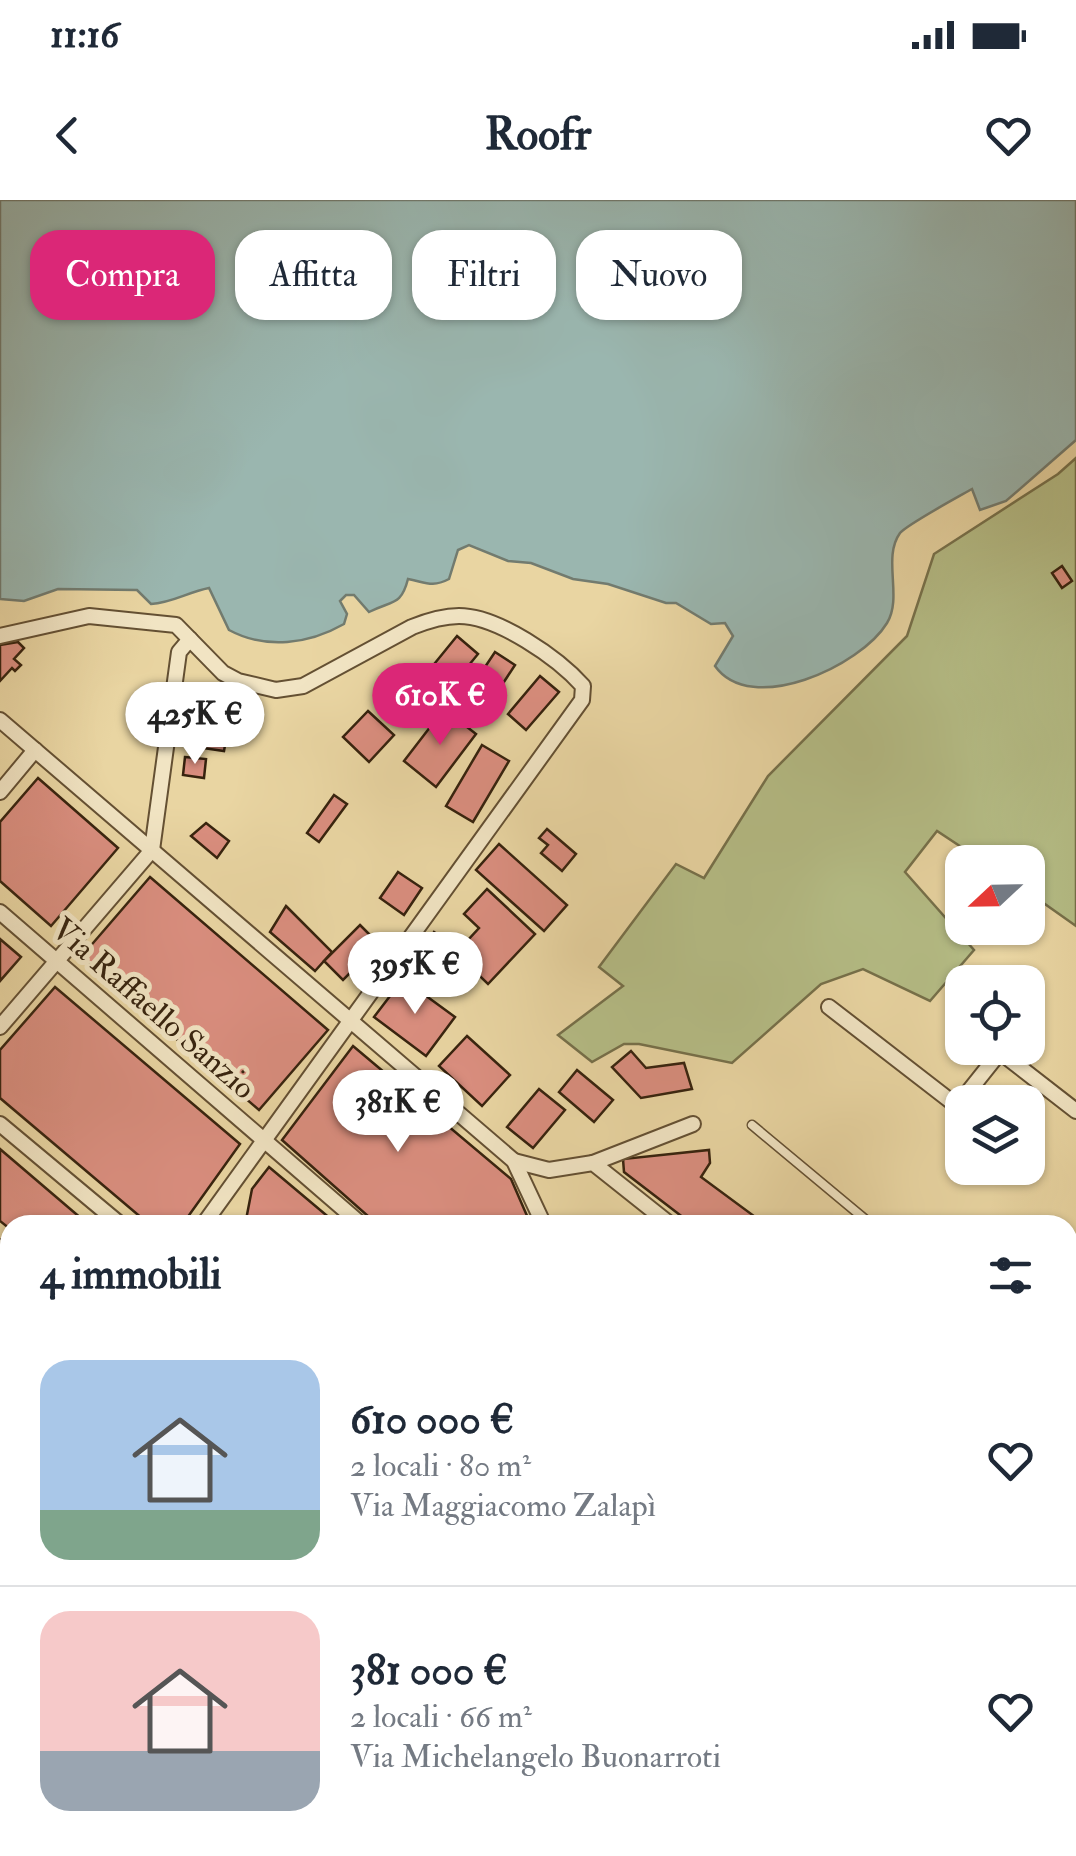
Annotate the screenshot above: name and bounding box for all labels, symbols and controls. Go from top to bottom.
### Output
text: 11:16 [50,11,119,59]
text: Roofr [485,107,591,163]
icon: back [40,108,95,163]
icon: heart [981,108,1036,163]
chip: Compra [30,230,215,320]
chip: Affitta [235,230,392,320]
chip: Filtri [412,230,556,320]
chip: Nuovo [576,230,742,320]
pin: 610K € [359,663,521,748]
text: 610K € [394,675,486,715]
pin: 425K € [114,682,276,767]
text: 425K € [147,694,243,734]
north arrow [945,845,1045,945]
map controls [945,845,1045,1185]
street label: Via Raffaello Sanzio [43,909,263,1108]
pin: 395K € [334,932,496,1017]
text: 395K € [370,944,460,984]
button: locate [945,965,1045,1065]
pin: 381K € [317,1070,479,1155]
text: 381K € [355,1082,441,1122]
button: layers [945,1085,1045,1185]
icon: filters [983,1248,1038,1303]
text: 4 immobili [40,1249,221,1301]
text: 610 000 € [350,1394,514,1446]
icon: home [120,1400,240,1520]
icon: heart [983,1433,1038,1488]
text: 2 locali · 80 m² [350,1446,531,1486]
text: Via Maggiacomo Zalapì [350,1486,656,1526]
text: 381 000 € [350,1645,508,1697]
icon: home [120,1651,240,1771]
icon: heart [983,1684,1038,1739]
text: 2 locali · 66 m² [350,1697,532,1737]
text: Via Michelangelo Buonarroti [350,1737,721,1777]

